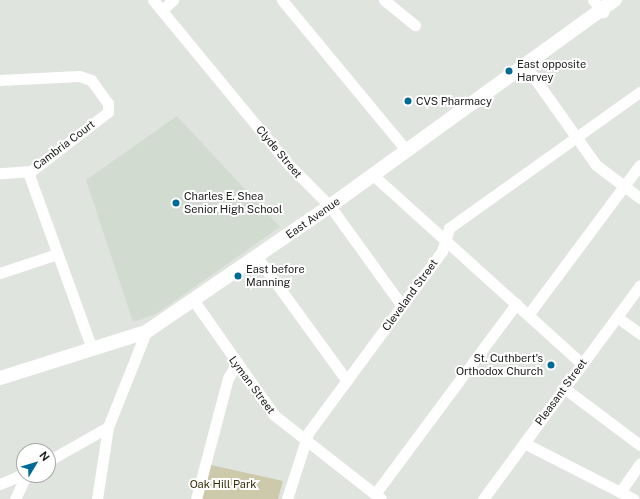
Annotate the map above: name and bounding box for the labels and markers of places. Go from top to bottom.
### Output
place label: East opposite Harvey [517,58,586,84]
marker: East opposite Harvey [504,66,514,76]
place label: CVS Pharmacy [416,94,492,108]
marker: CVS Pharmacy [403,96,413,106]
place label: Charles E. Shea Senior High School [184,190,282,216]
marker: Charles E. Shea Senior High School [171,198,181,208]
place label: East before Manning [246,263,305,289]
marker: East before Manning [233,271,243,281]
place label: St. Cuthbert's Orthodox Church [456,352,543,378]
marker: St. Cuthbert's Orthodox Church [546,360,556,370]

